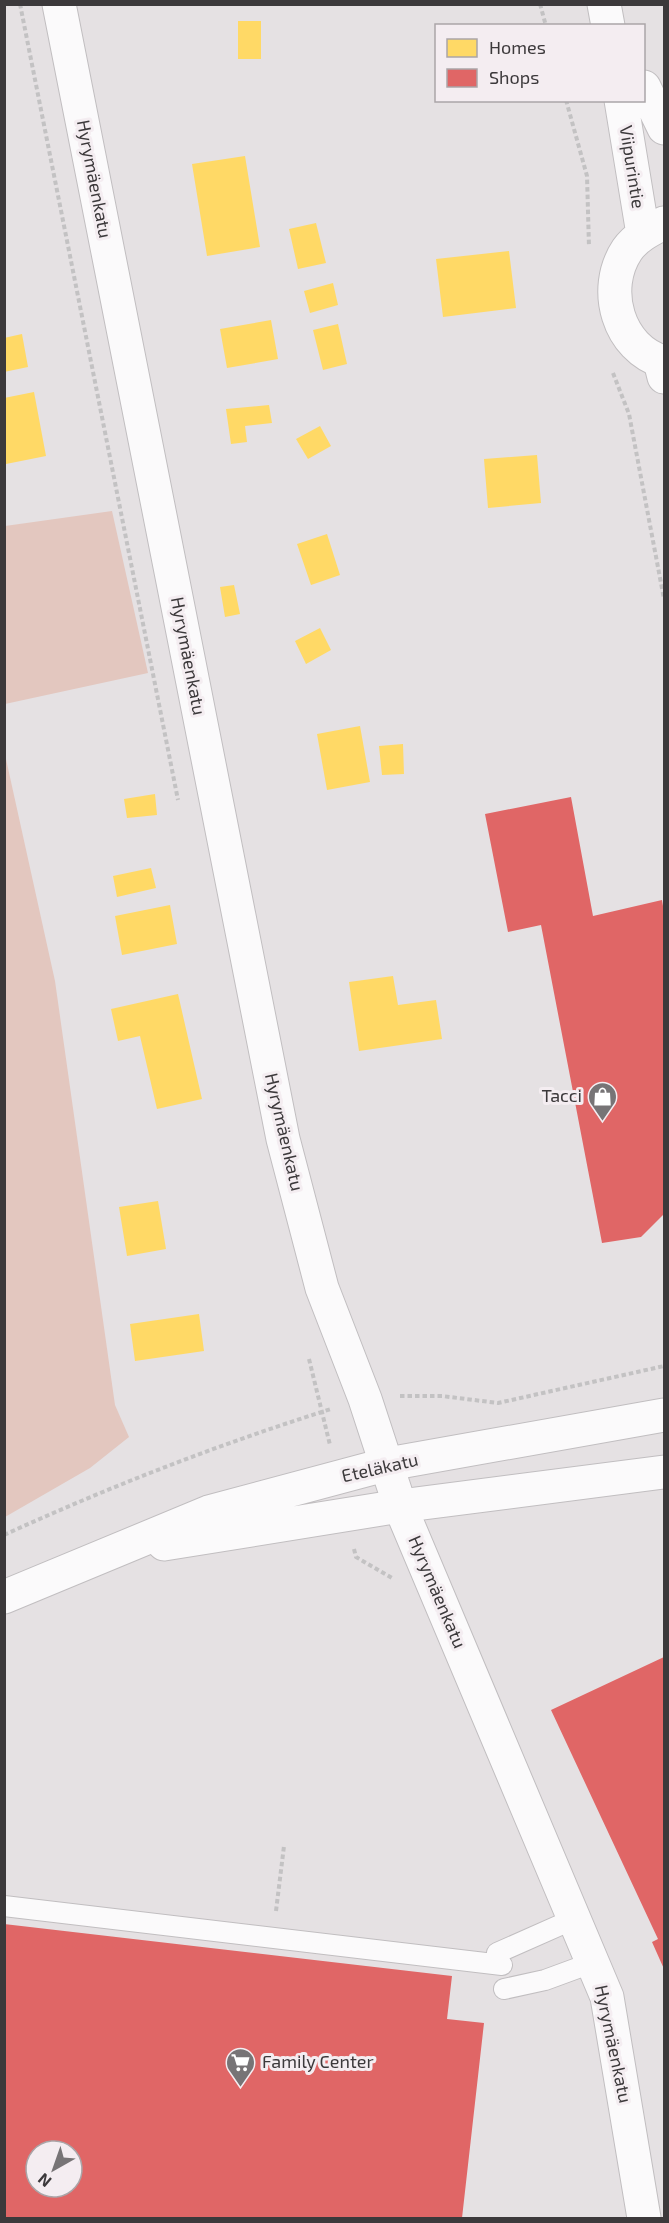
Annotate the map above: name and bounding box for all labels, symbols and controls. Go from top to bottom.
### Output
legend [435,24,645,102]
text: Homes [489,36,546,58]
text: Shops [489,66,539,88]
street label: Hyrymäenkatu [73,118,117,240]
street label: Viipurintie [616,124,650,210]
street label: Hyrymäenkatu [167,595,211,717]
street label: Hyrymäenkatu [261,1071,309,1193]
shop icon: Tacci [587,1080,619,1122]
place label: Tacci [541,1084,582,1106]
street label: Eteläkatu [339,1448,420,1487]
street label: Hyrymäenkatu [404,1532,472,1651]
street label: Hyrymäenkatu [591,1983,637,2105]
supermarket icon: Family Center [225,2046,257,2088]
place label: Family Center [262,2050,374,2072]
north arrow [24,2139,84,2199]
text: N [34,2170,55,2192]

